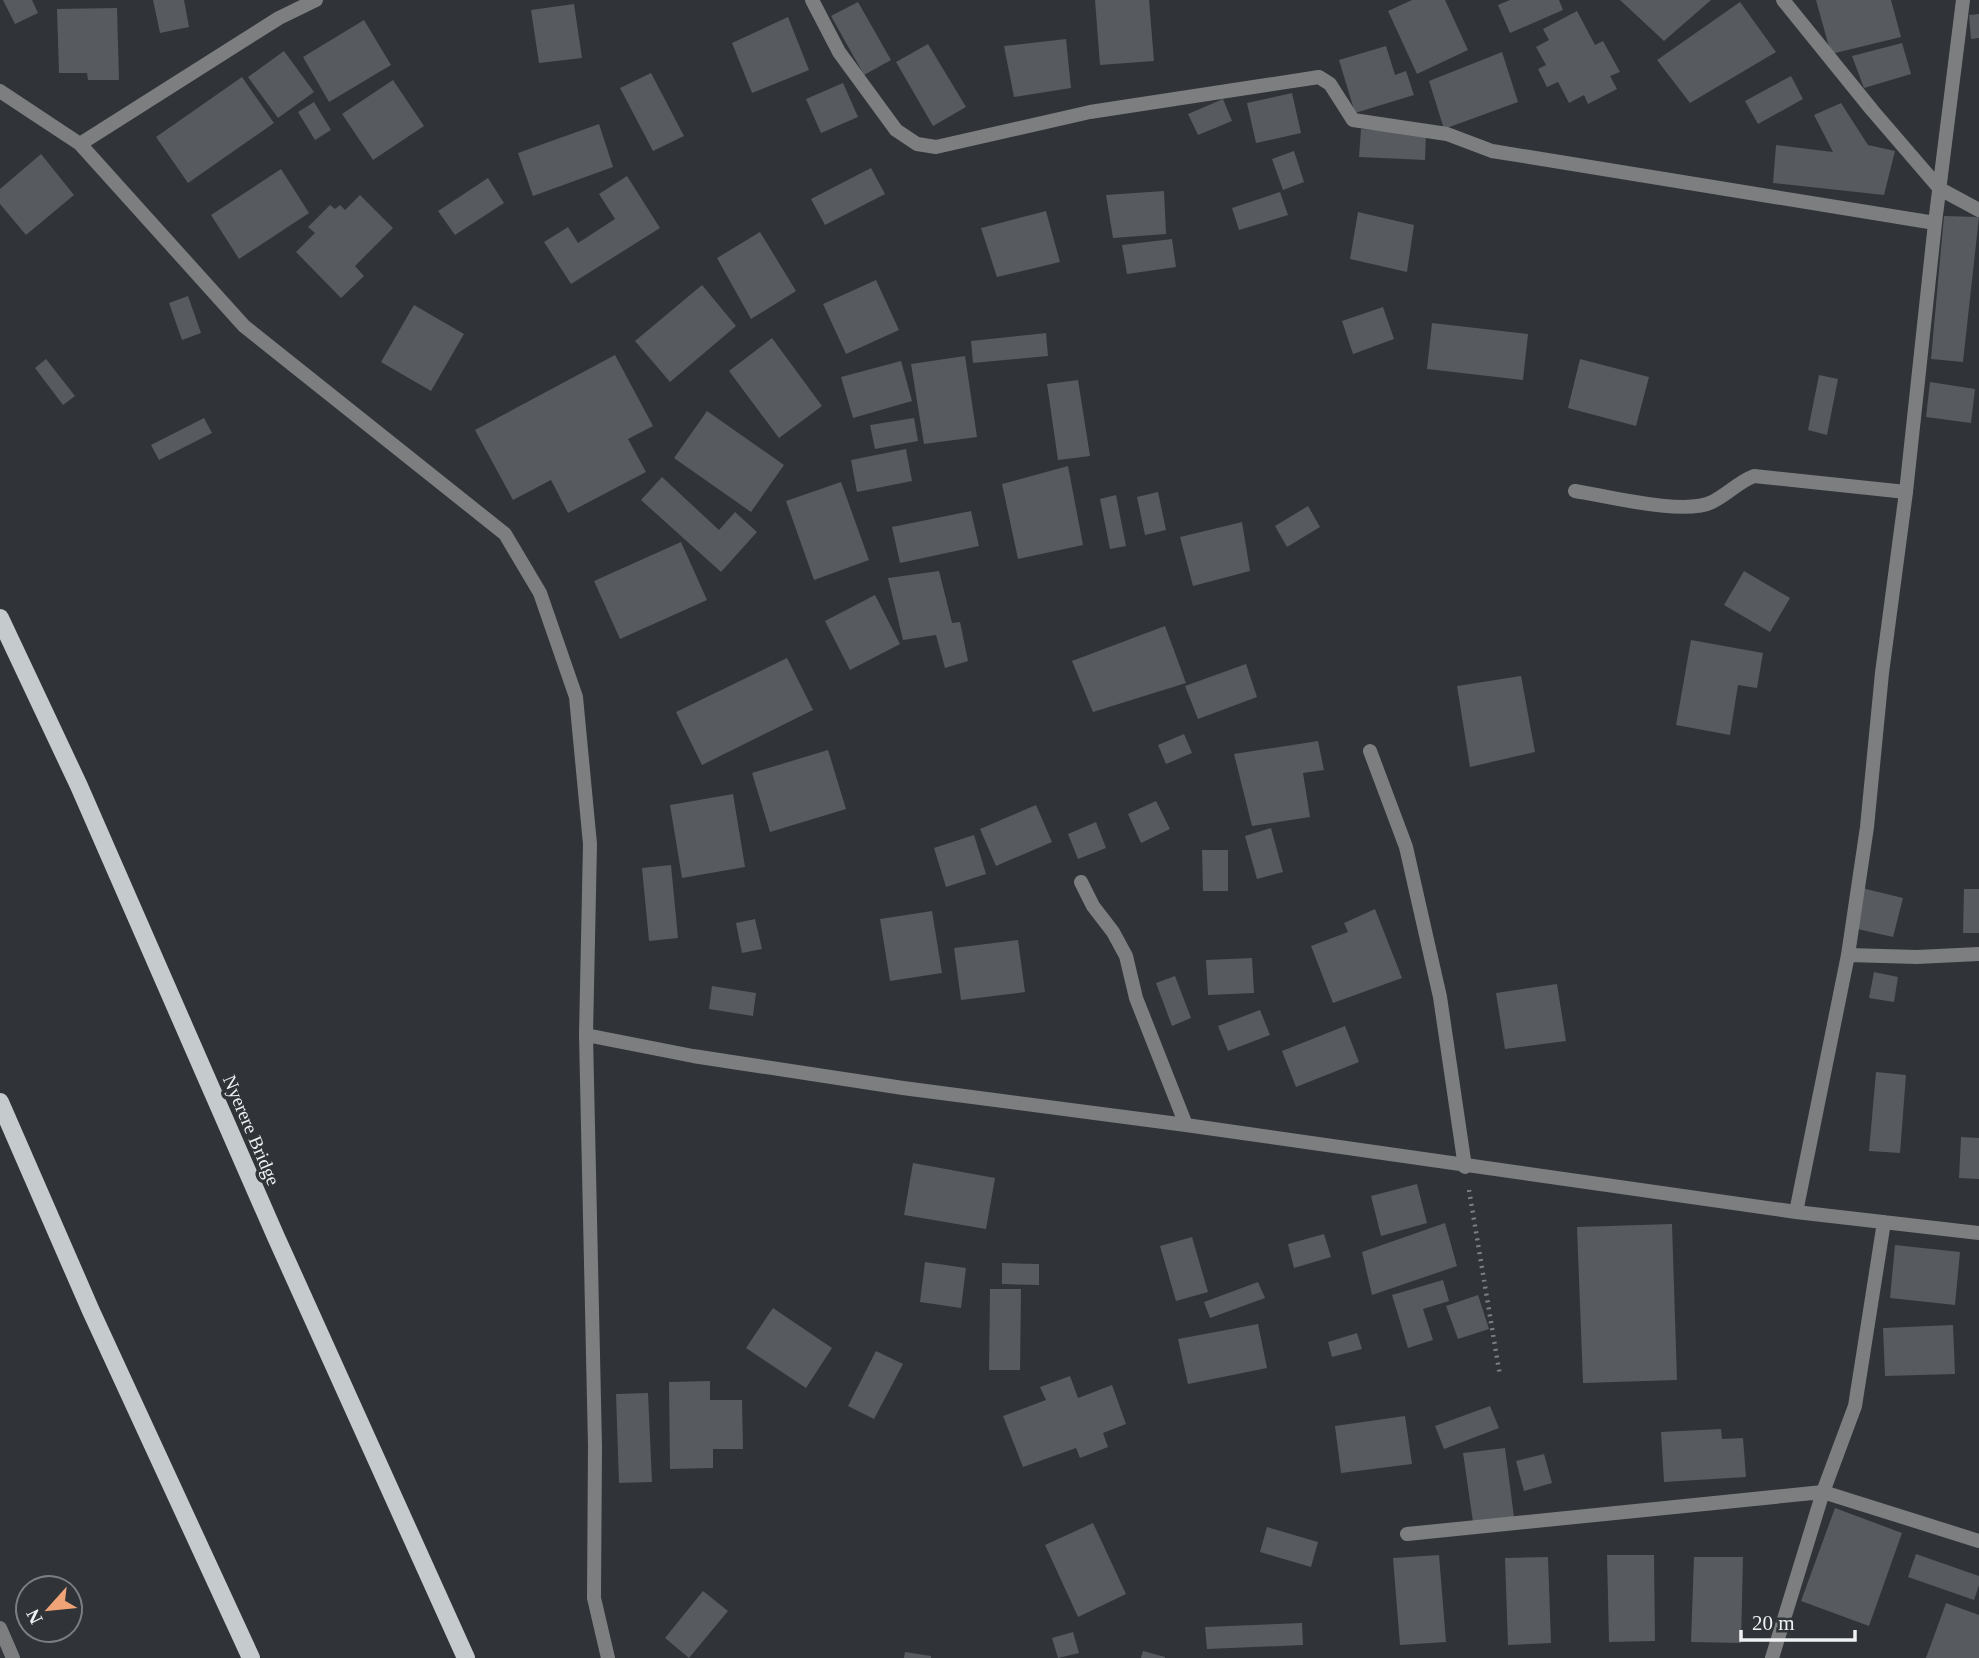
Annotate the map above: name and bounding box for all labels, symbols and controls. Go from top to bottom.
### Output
street label: Nyerere Bridge [219,1072,284,1188]
north arrow [14,1574,84,1644]
scale bar [1741,1598,1855,1642]
text: N [22,1605,47,1627]
text: 20 m [1752,1611,1795,1635]

